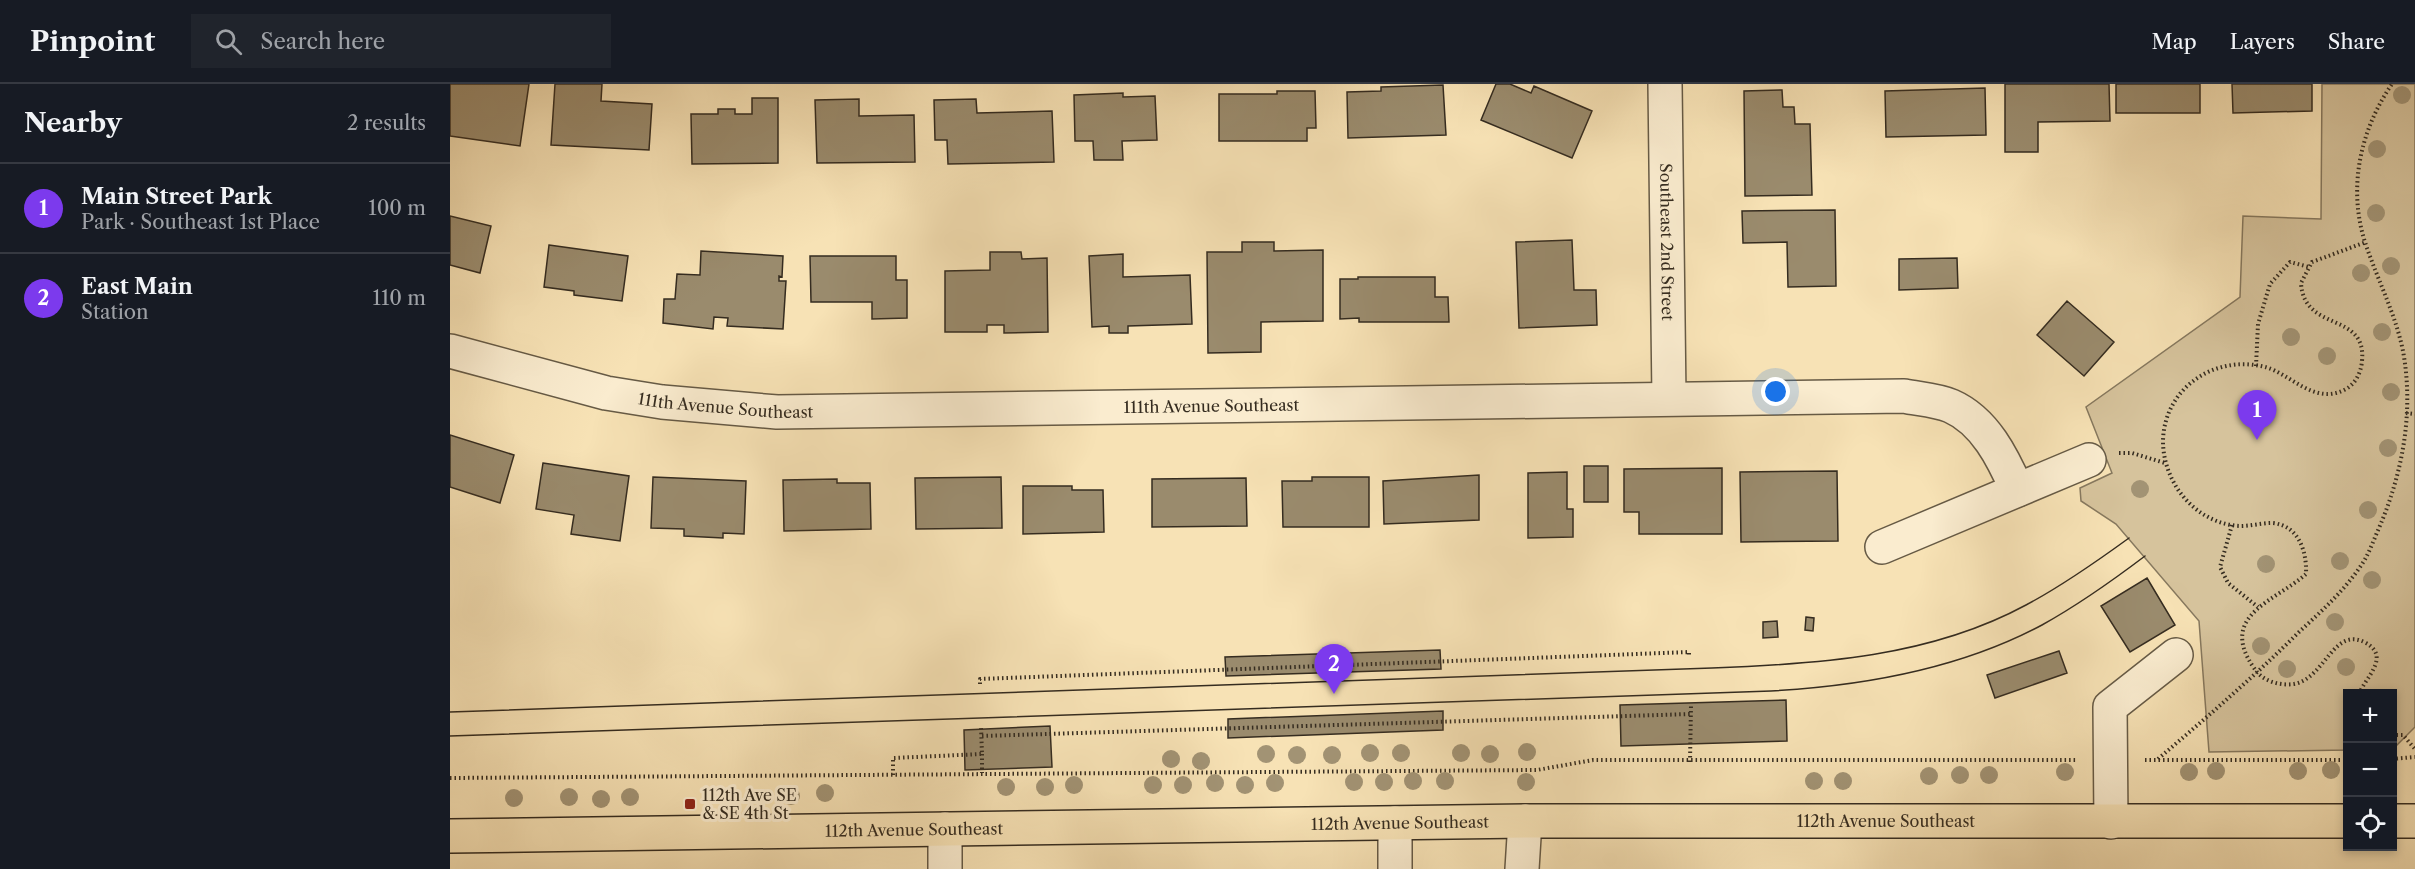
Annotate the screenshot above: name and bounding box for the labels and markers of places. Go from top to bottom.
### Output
pin: 1 [2238,390,2276,440]
pin: 2 [1314,644,1354,694]
place label: 112th Ave SE & SE 4th St [702,785,797,823]
marker: 112th Ave SE & SE 4th St [683,797,697,811]

